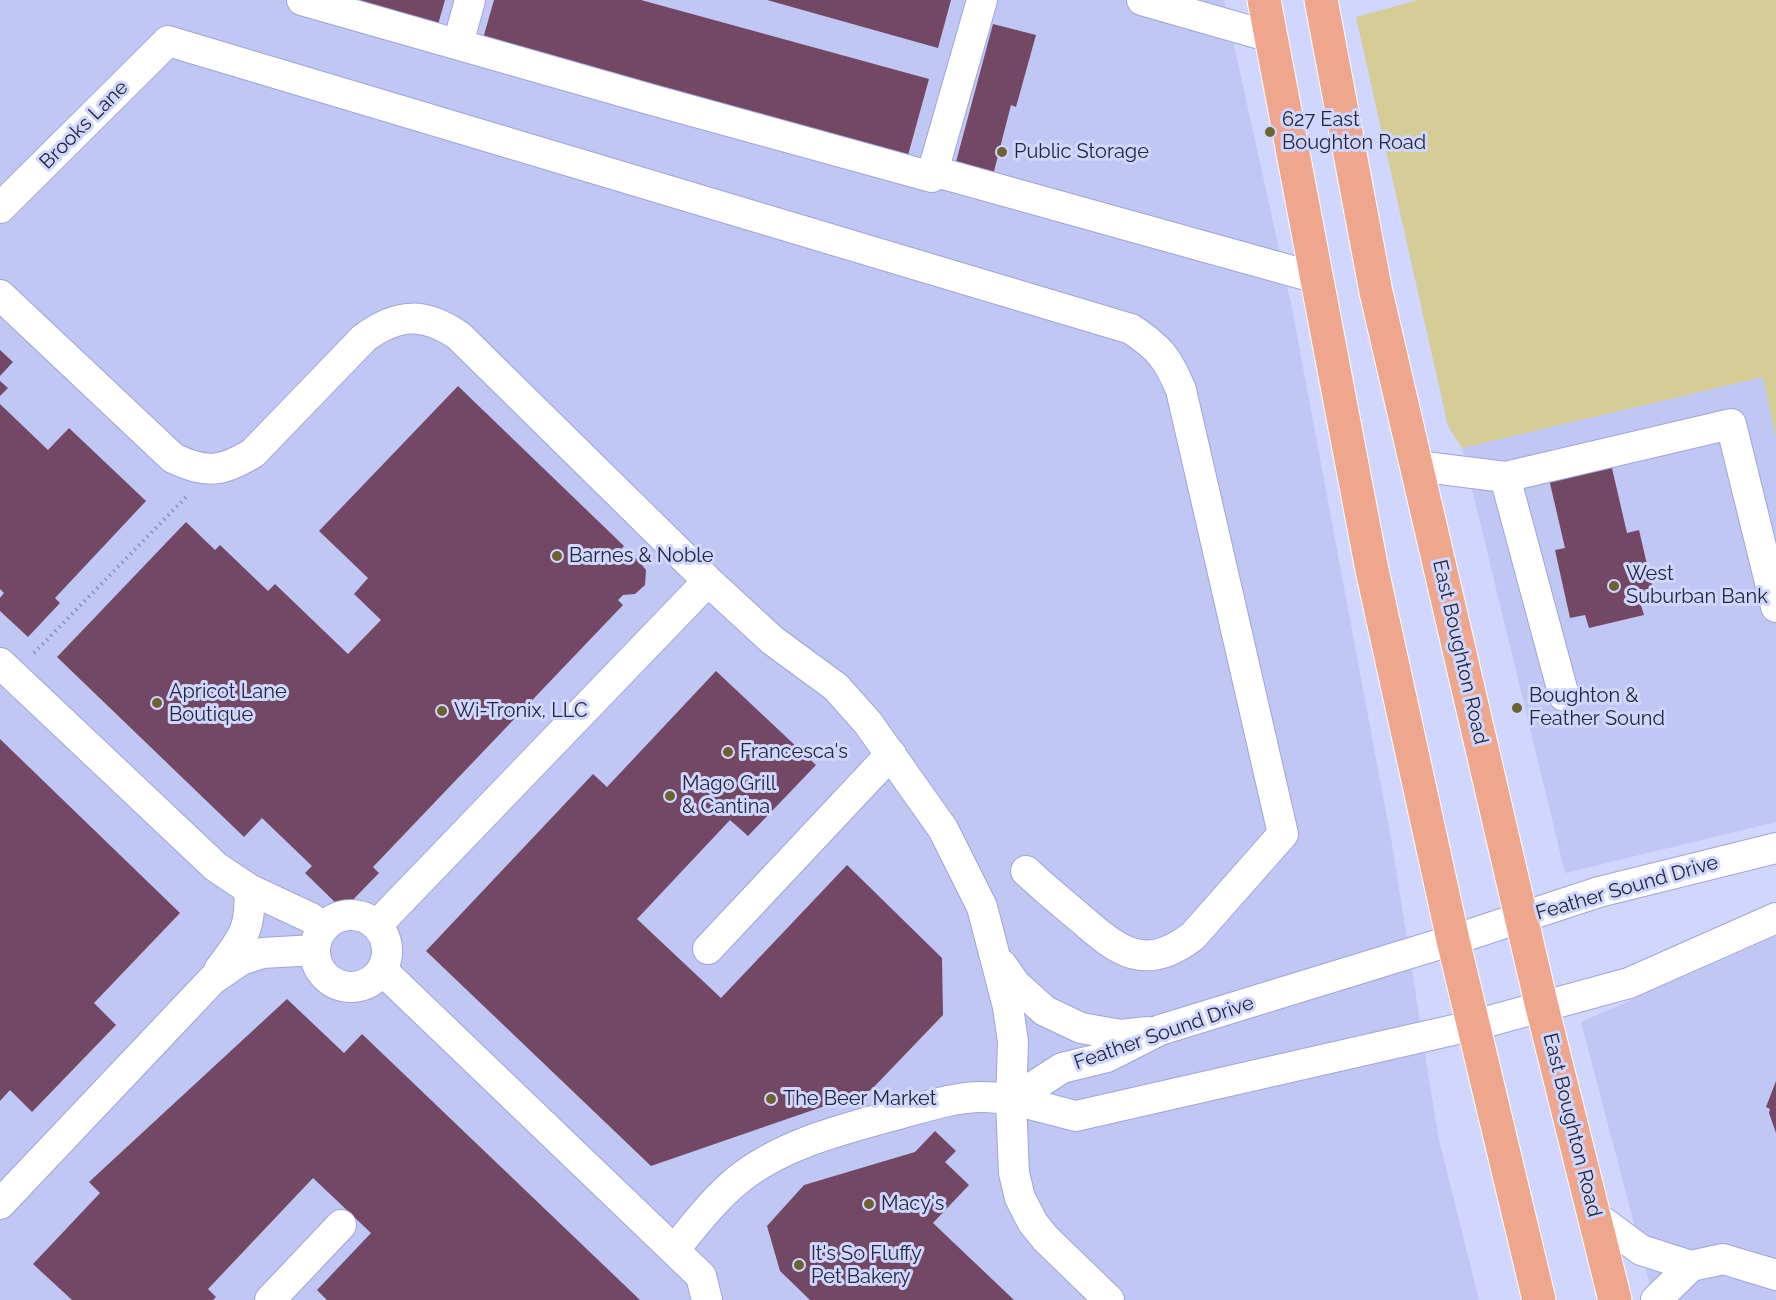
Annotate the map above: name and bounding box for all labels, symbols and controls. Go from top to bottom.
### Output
street label: Brooks Lane [35,76,133,174]
place label: 627 East Boughton Road [1282,108,1426,155]
marker: 627 East Boughton Road [1263,125,1277,139]
place label: Public Storage [1014,140,1149,164]
marker: Public Storage [995,145,1009,159]
place label: Barnes & Noble [569,544,714,568]
marker: Barnes & Noble [550,549,564,563]
street label: East Boughton Road [1427,557,1493,747]
place label: West Suburban Bank [1626,562,1768,609]
marker: West Suburban Bank [1607,579,1621,593]
place label: Apricot Lane Boutique [169,680,287,727]
place label: Boughton & Feather Sound [1529,684,1665,731]
marker: Apricot Lane Boutique [150,696,164,710]
place label: Wi-Tronix, LLC [454,699,588,723]
marker: Boughton & Feather Sound [1510,701,1524,715]
marker: Wi-Tronix, LLC [435,704,449,718]
place label: Francesca's [740,740,848,764]
marker: Francesca's [721,745,735,759]
place label: Mago Grill & Cantina [682,772,776,819]
marker: Mago Grill & Cantina [663,789,677,803]
street label: Feather Sound Drive [1533,850,1721,926]
street label: Feather Sound Drive [1071,991,1257,1075]
street label: East Boughton Road [1538,1031,1606,1219]
place label: The Beer Market [783,1087,936,1111]
marker: The Beer Market [764,1092,778,1106]
place label: Macy's [881,1192,944,1216]
marker: Macy's [862,1197,876,1211]
place label: It's So Fluffy Pet Bakery [811,1242,922,1289]
marker: It's So Fluffy Pet Bakery [792,1258,806,1272]

